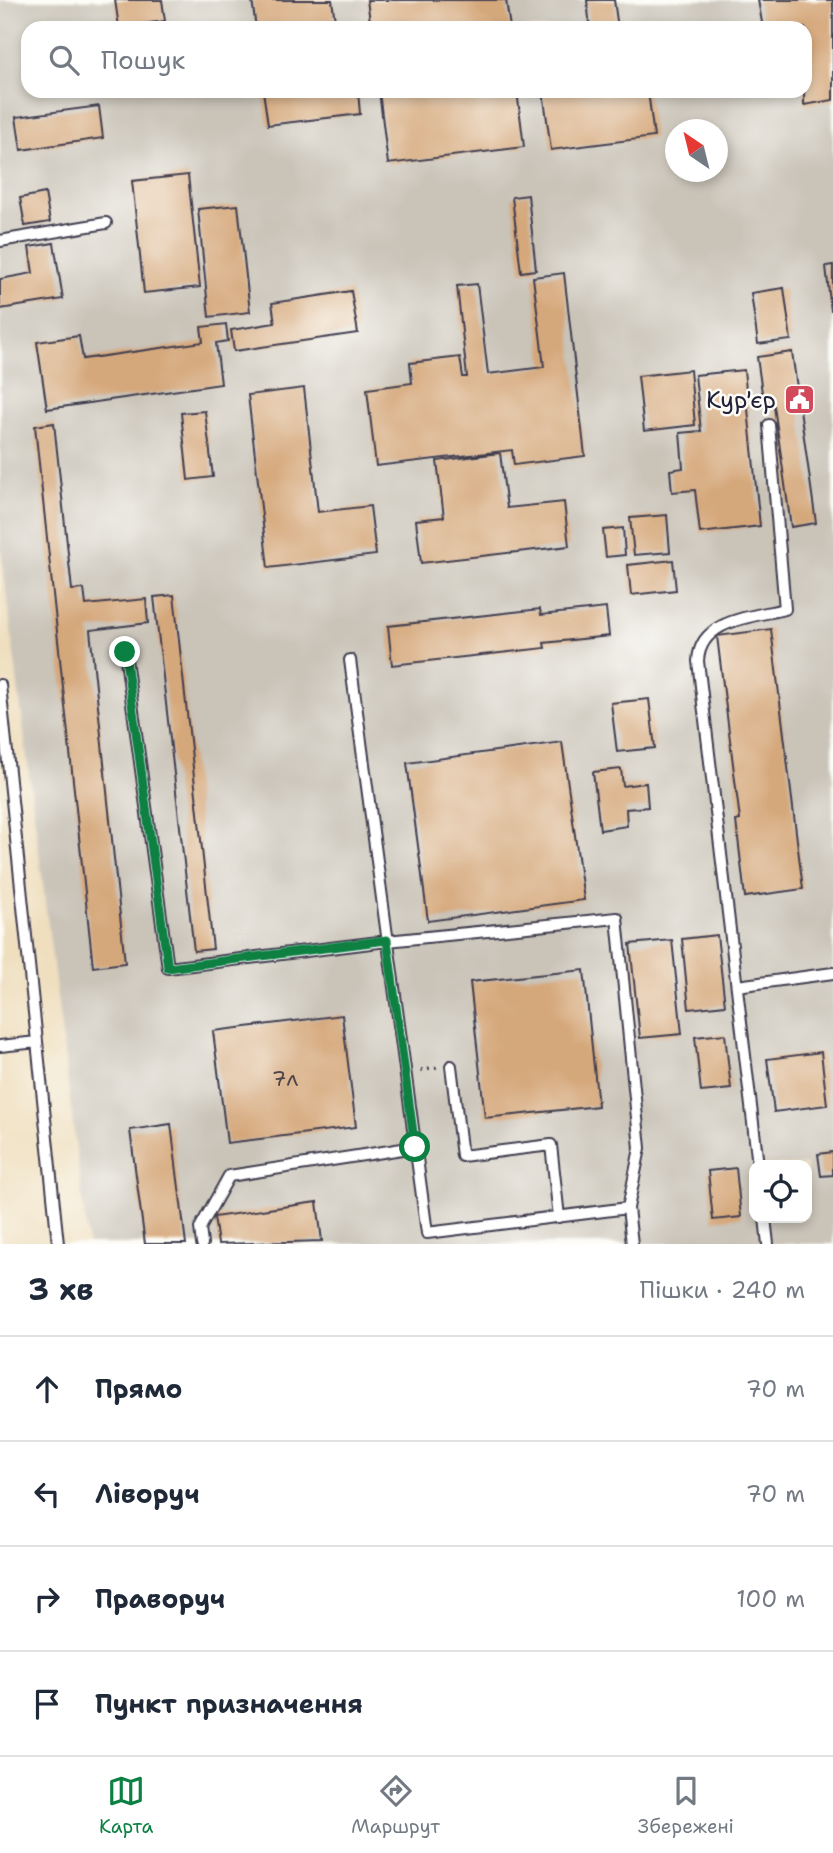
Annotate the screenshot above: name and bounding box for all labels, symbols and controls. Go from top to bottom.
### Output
search box [21,21,812,98]
icon: search [45,41,83,79]
text: Пошук [101,42,185,77]
north arrow [665,119,728,182]
public building icon: Кур'єр [782,383,816,417]
place label: Кур'єр [706,384,776,416]
route end [109,636,140,667]
house number: 7л [272,1065,299,1093]
route start [399,1131,430,1162]
map controls [749,1160,812,1223]
button: locate [749,1160,812,1223]
text: 3 хв [28,1269,93,1310]
text: Пішки · 240 m [640,1275,805,1305]
icon: ahead [28,1370,66,1408]
text: Прямо [95,1371,183,1406]
text: 70 m [746,1374,805,1404]
icon: left [28,1475,66,1513]
text: Ліворуч [95,1476,200,1511]
text: 70 m [746,1479,805,1509]
icon: right [28,1580,66,1618]
text: Праворуч [95,1581,225,1616]
text: 100 m [736,1584,805,1614]
icon: arrive [28,1685,66,1723]
text: Пункт призначення [95,1686,363,1721]
tab: Карта [99,1772,153,1839]
tab: Маршрут [351,1772,440,1839]
tab: Збережені [638,1772,734,1839]

